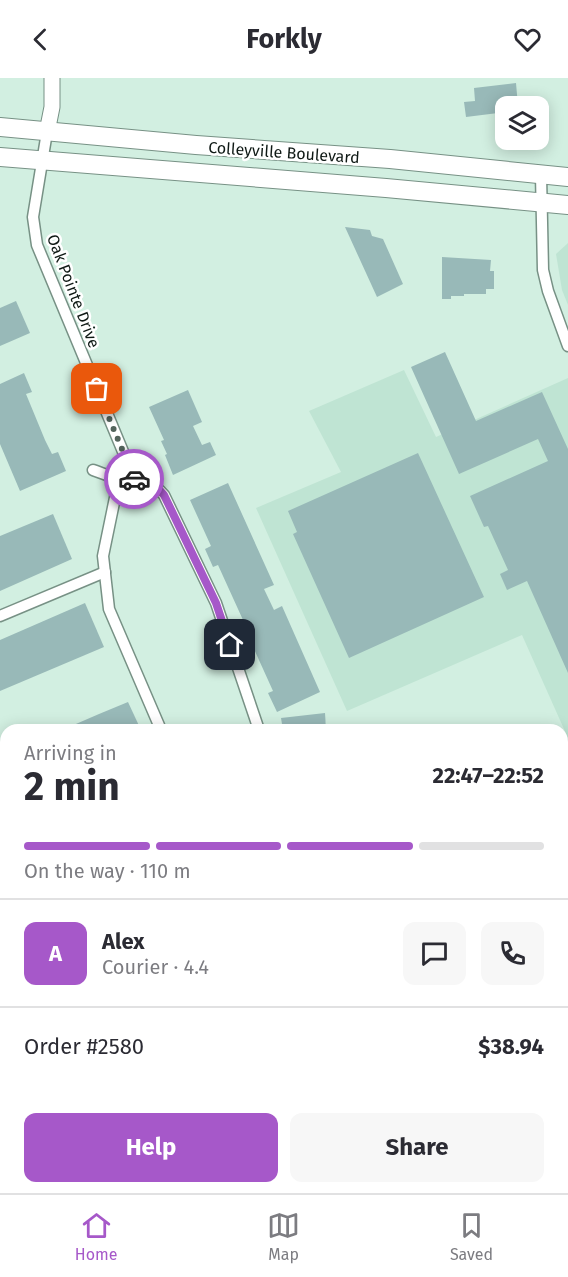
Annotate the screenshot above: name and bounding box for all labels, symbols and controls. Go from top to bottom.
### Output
icon: back [24,23,57,56]
text: Forkly [246,23,322,55]
icon: heart [511,23,544,56]
map controls [495,96,549,150]
button: layers [495,96,549,150]
street label: Colleyville Boulevard [208,138,360,167]
street label: Oak Pointe Drive [43,232,104,351]
pin [71,363,122,414]
icon: bag [80,372,113,405]
courier [104,449,164,509]
icon: car [118,463,151,496]
pin [204,619,255,670]
icon: home [213,628,246,661]
text: Arriving in [24,741,117,765]
text: 22:47–22:52 [433,762,544,789]
text: 2 min [24,764,120,810]
text: On the way · 110 m [24,859,191,883]
button: chat [403,922,466,985]
button: phone [481,922,544,985]
text: Alex [102,928,145,955]
text: A [49,940,62,967]
text: Courier · 4.4 [102,955,209,979]
text: Order #2580 [24,1033,144,1060]
text: $38.94 [478,1033,544,1060]
button: Help [24,1113,278,1182]
button: Share [290,1113,544,1182]
tab: Home [75,1209,118,1264]
tab: Map [267,1209,300,1264]
tab: Saved [450,1209,493,1264]

